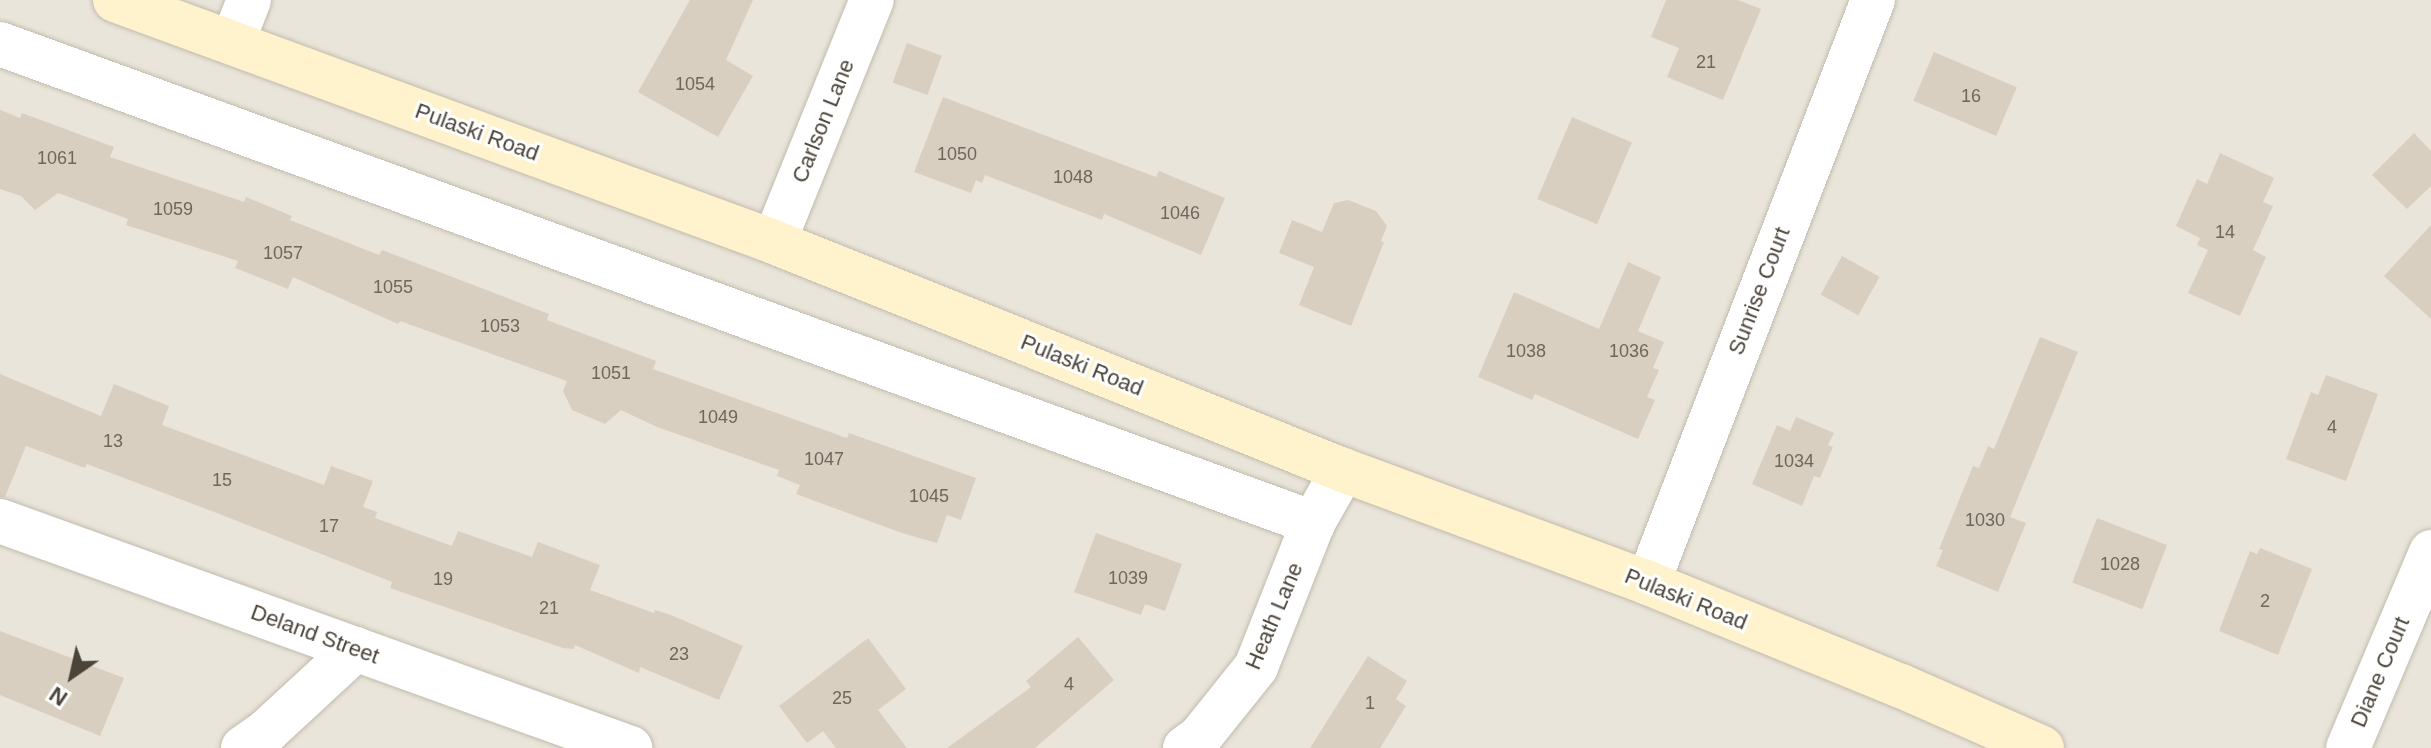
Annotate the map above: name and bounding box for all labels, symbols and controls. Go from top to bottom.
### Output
house number: 21 [1696,51,1716,73]
street label: Carlson Lane [786,55,860,187]
house number: 1054 [675,73,715,95]
house number: 16 [1961,85,1981,107]
street label: Pulaski Road [412,97,542,167]
house number: 1050 [937,143,977,165]
house number: 1061 [37,147,77,169]
house number: 1048 [1053,166,1093,188]
house number: 1059 [153,198,193,220]
house number: 1046 [1160,202,1200,224]
house number: 14 [2215,221,2235,243]
street label: Sunrise Court [1723,223,1795,359]
house number: 1057 [263,242,303,264]
house number: 1055 [373,276,413,298]
house number: 1053 [480,315,520,337]
street label: Pulaski Road [1017,328,1147,402]
house number: 1038 [1506,340,1546,362]
house number: 1036 [1609,340,1649,362]
house number: 1051 [591,362,631,384]
house number: 1049 [698,406,738,428]
house number: 4 [2327,416,2337,438]
house number: 13 [103,430,123,452]
house number: 1047 [804,448,844,470]
house number: 1034 [1774,450,1814,472]
house number: 15 [212,469,232,491]
house number: 1045 [909,485,949,507]
house number: 1030 [1965,509,2005,531]
house number: 17 [319,515,339,537]
house number: 1028 [2100,553,2140,575]
street label: Heath Lane [1240,558,1308,674]
street label: Pulaski Road [1621,562,1751,636]
house number: 1039 [1108,567,1148,589]
house number: 19 [433,568,453,590]
house number: 2 [2260,590,2270,612]
house number: 21 [539,597,559,619]
street label: Deland Street [247,599,383,669]
street label: Diane Court [2345,613,2415,731]
north arrow [32,636,112,716]
house number: 23 [669,643,689,665]
house number: 4 [1064,673,1074,695]
text: N [45,682,72,711]
house number: 25 [832,687,852,709]
house number: 1 [1365,692,1375,714]

